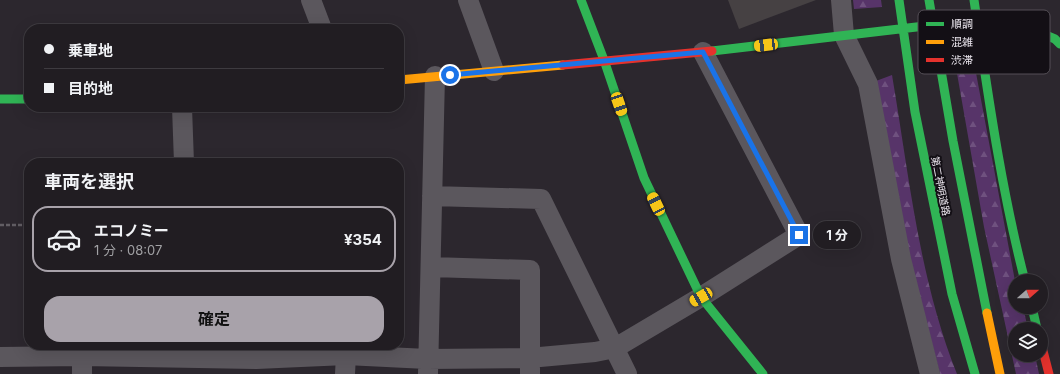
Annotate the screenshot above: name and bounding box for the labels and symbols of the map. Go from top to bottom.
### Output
legend [918,10,1050,74]
text: 順調 [951,17,973,31]
text: 混雑 [951,35,973,49]
car [753,38,779,52]
text: 渋滞 [951,53,973,67]
route start [441,66,459,84]
car [609,91,629,117]
street label: 第二神明道路 [929,155,953,217]
car [645,191,667,217]
callout: 1 分 [813,221,861,249]
route end [790,226,808,244]
north arrow [1008,274,1048,314]
car [688,286,714,308]

